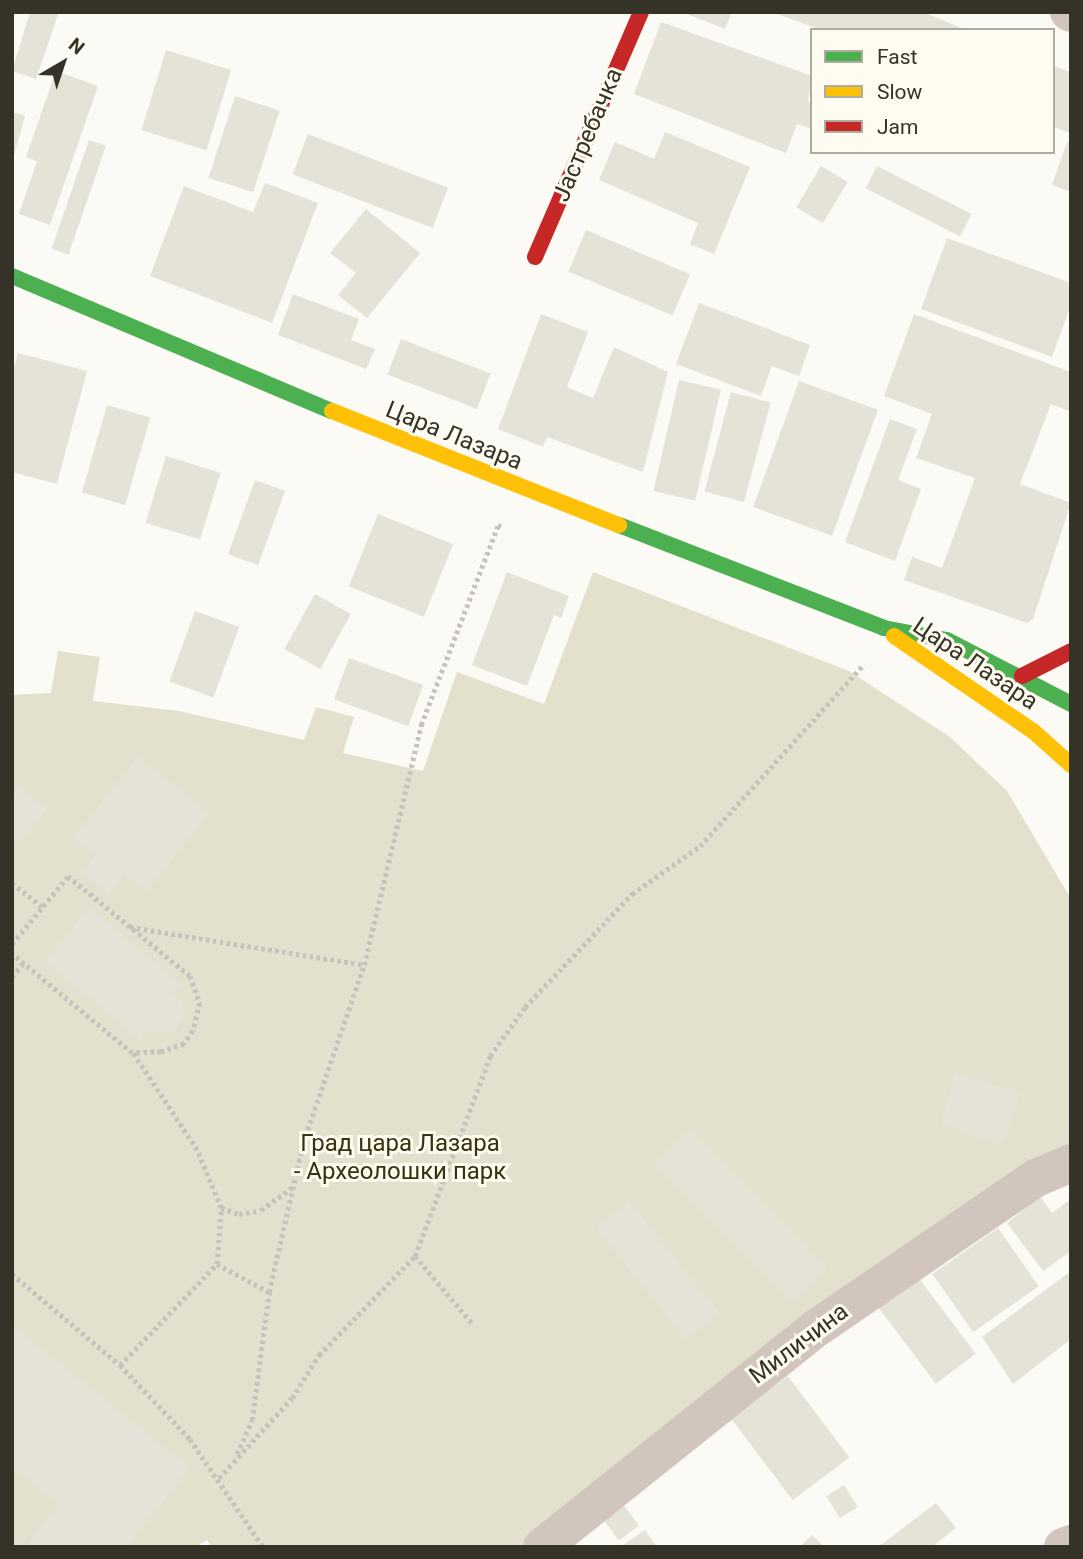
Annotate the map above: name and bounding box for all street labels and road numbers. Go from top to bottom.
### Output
street label: Јастребачка [547,64,629,206]
street label: Цара Лазара [381,396,527,476]
street label: Цара Лазара [907,612,1043,716]
street label: Миличина [744,1297,854,1391]

